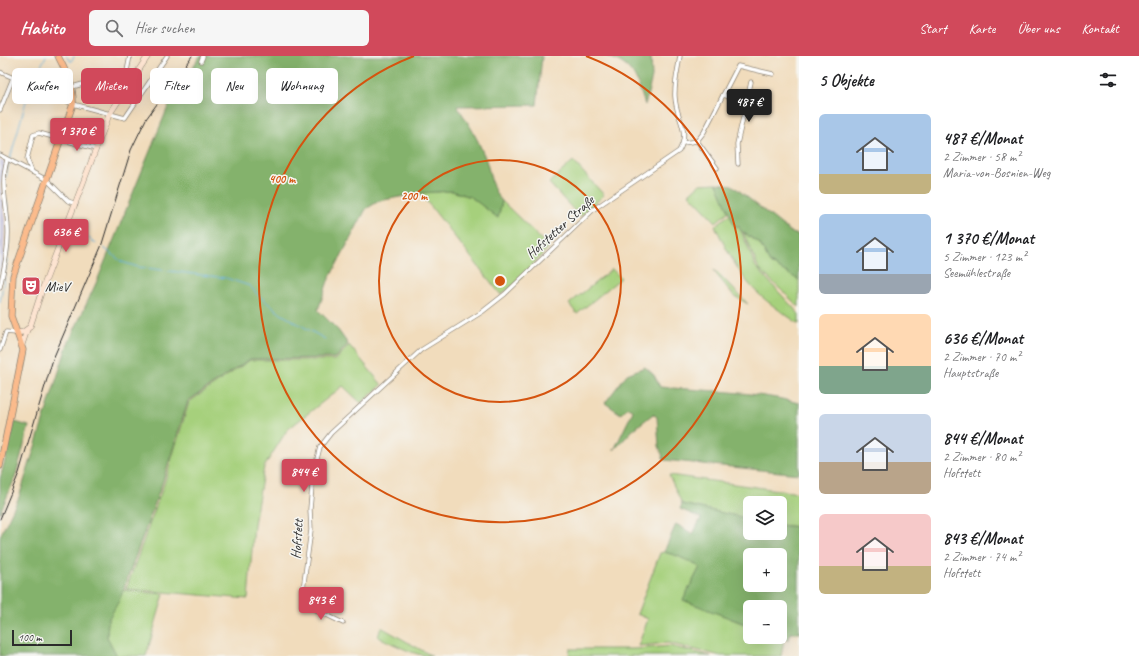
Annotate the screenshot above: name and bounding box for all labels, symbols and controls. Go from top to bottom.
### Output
search box [89,10,369,46]
text: Habito [20,16,65,40]
icon: search [103,17,125,39]
text: Hier suchen [135,19,195,38]
text: Start [919,20,947,37]
text: Karte [969,20,995,37]
text: Über uns [1017,20,1059,37]
text: Kontakt [1081,20,1119,37]
chip: Kaufen [12,68,73,104]
chip: Mieten [81,68,142,104]
chip: Filter [150,68,203,104]
chip: Neu [211,68,258,104]
chip: Wohnung [266,68,338,104]
icon: filters [1097,69,1119,91]
text: 5 Objekte [819,70,874,91]
pin: 487 € [721,89,777,123]
text: 487 € [736,94,762,110]
pin: 1 370 € [40,118,114,152]
text: 1 370 € [59,123,95,139]
text: 487 €/Monat [943,128,1022,149]
icon: home [851,130,899,178]
text: 2 Zimmer · 58 m² [943,149,1020,165]
text: Maria-von-Bosnien-Weg [943,165,1050,181]
text: 400 m [269,171,296,187]
text: 200 m [401,188,428,204]
street label: Hofstetter Straße [522,191,599,262]
pin: 636 € [38,219,94,253]
text: 636 € [52,224,80,240]
text: 1 370 €/Monat [943,228,1034,249]
icon: home [851,230,899,278]
text: 5 Zimmer · 123 m² [943,249,1026,265]
text: Seemühlestraße [943,265,1010,281]
centre of rings [493,274,507,288]
theatre icon: MieV [20,275,42,297]
place label: MieV [45,278,72,295]
text: 636 €/Monat [943,328,1023,349]
icon: home [851,330,899,378]
text: 2 Zimmer · 70 m² [943,349,1020,365]
text: Hauptstraße [943,365,998,381]
text: 844 €/Monat [943,428,1022,449]
icon: home [851,430,899,478]
text: 2 Zimmer · 80 m² [943,449,1020,465]
pin: 844 € [276,459,332,493]
text: 844 € [291,464,317,480]
text: Hofstett [943,465,980,481]
map controls [743,496,787,644]
button: layers [743,496,787,540]
street label: Hofstett [287,517,307,560]
text: 843 €/Monat [943,528,1022,549]
icon: home [851,530,899,578]
button: + [743,548,787,592]
text: 2 Zimmer · 74 m² [943,549,1020,565]
text: Hofstett [943,565,980,581]
pin: 843 € [293,587,349,621]
text: 843 € [308,592,334,608]
button: − [743,600,787,644]
scale bar [12,628,72,647]
text: 100 m [18,630,42,644]

